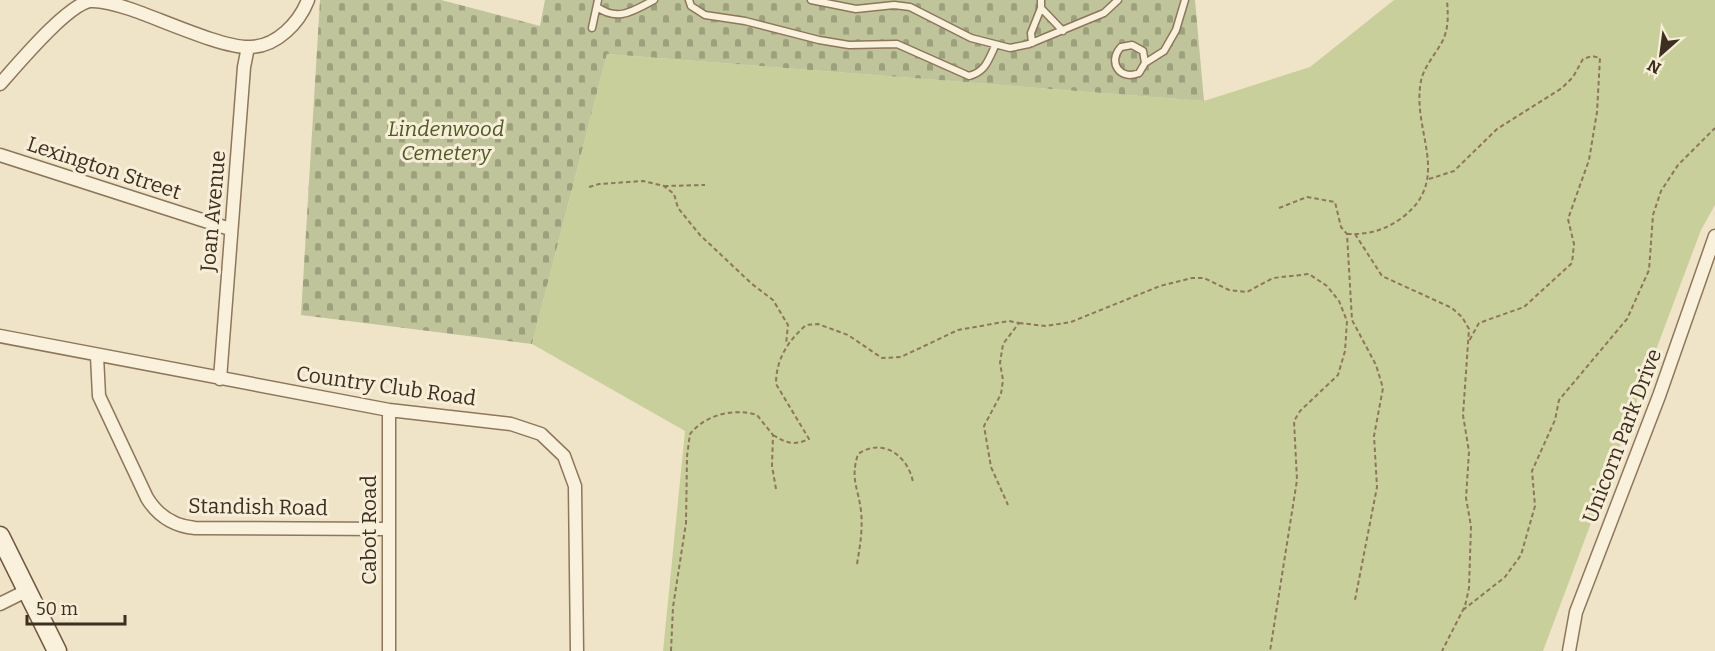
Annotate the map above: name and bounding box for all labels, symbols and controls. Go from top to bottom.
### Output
north arrow [1631,24,1691,84]
text: N [1644,56,1664,78]
park label: Lindenwood Cemetery [388,116,504,166]
street label: Lexington Street [24,131,185,205]
street label: Joan Avenue [195,149,231,274]
street label: Unicorn Park Drive [1577,345,1667,527]
street label: Country Club Road [294,360,478,412]
street label: Cabot Road [356,475,382,585]
street label: Standish Road [188,493,328,521]
scale bar [27,588,124,626]
text: 50 m [36,598,78,620]

